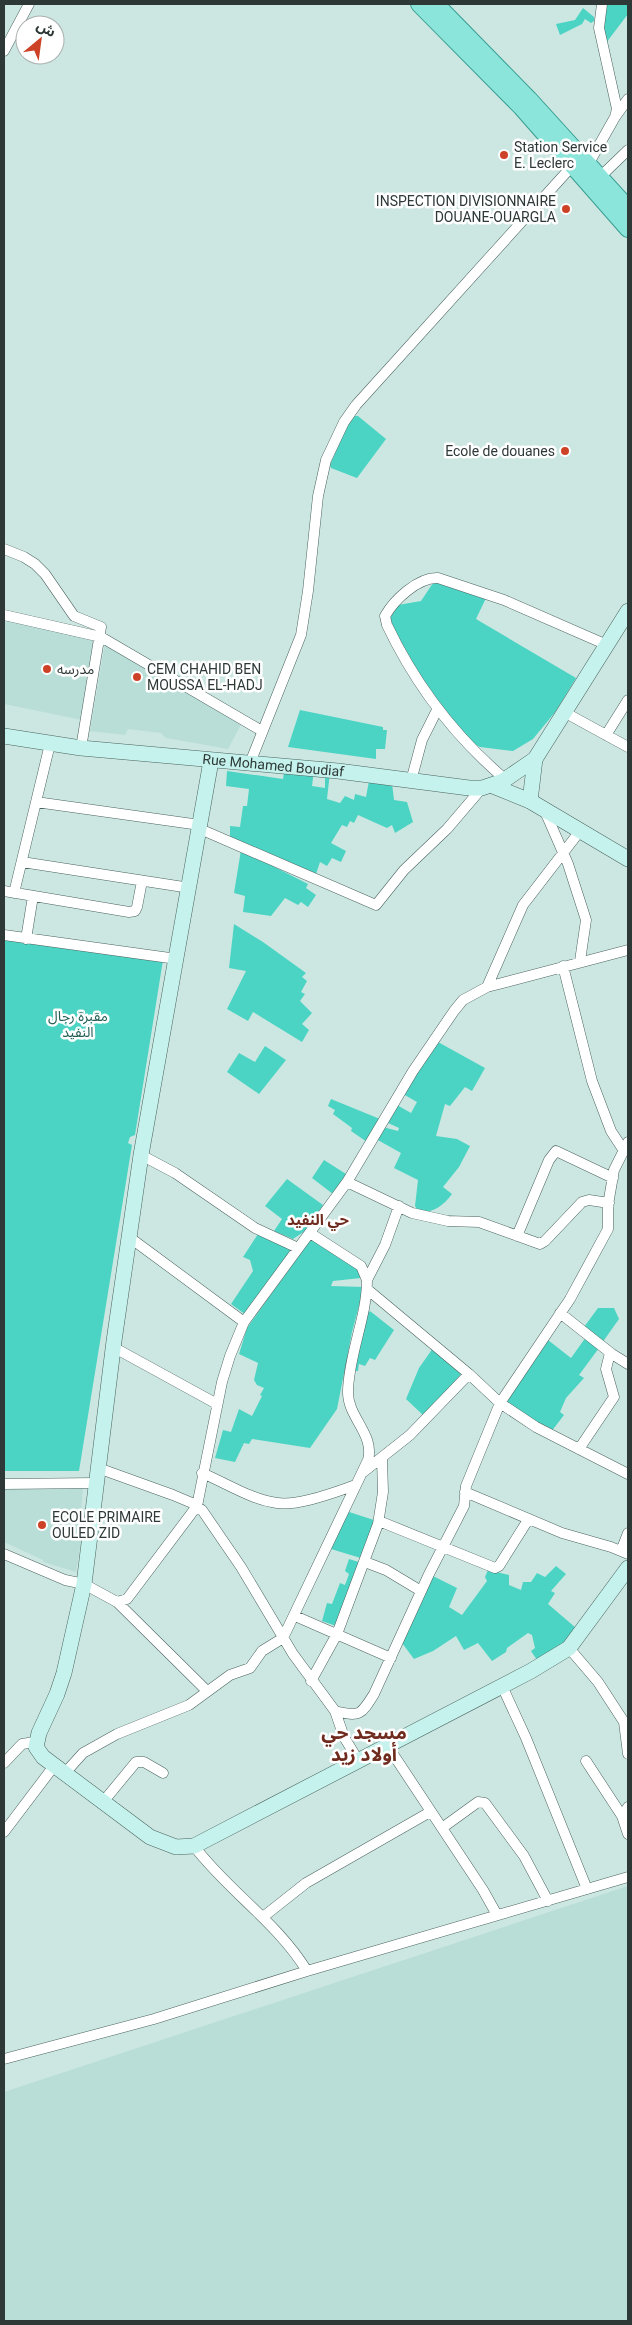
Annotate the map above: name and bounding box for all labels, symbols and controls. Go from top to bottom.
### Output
north arrow [15,15,65,65]
text: ش [34,17,59,40]
place label: Station Service E. Leclerc [514,139,607,171]
marker: Station Service E. Leclerc [498,149,510,161]
place label: INSPECTION DIVISIONNAIRE DOUANE-OUARGLA [376,193,556,225]
marker: INSPECTION DIVISIONNAIRE DOUANE-OUARGLA [560,203,572,215]
place label: Ecole de douanes [445,443,555,459]
marker: Ecole de douanes [559,445,571,457]
place label: مدرسه [57,661,94,678]
place label: CEM CHAHID BEN MOUSSA EL-HADJ [147,661,263,693]
marker: مدرسه [41,663,53,675]
marker: CEM CHAHID BEN MOUSSA EL-HADJ [131,671,143,683]
street label: Rue Mohamed Boudiaf [202,751,345,780]
park label: مقبرة رجال النفيد [48,1008,108,1040]
district label: حي النفيد [287,1211,350,1231]
place label: ECOLE PRIMAIRE OULED ZID [52,1509,161,1541]
marker: ECOLE PRIMAIRE OULED ZID [36,1519,48,1531]
district label: مسجد حي أولاد زيد [321,1721,407,1766]

